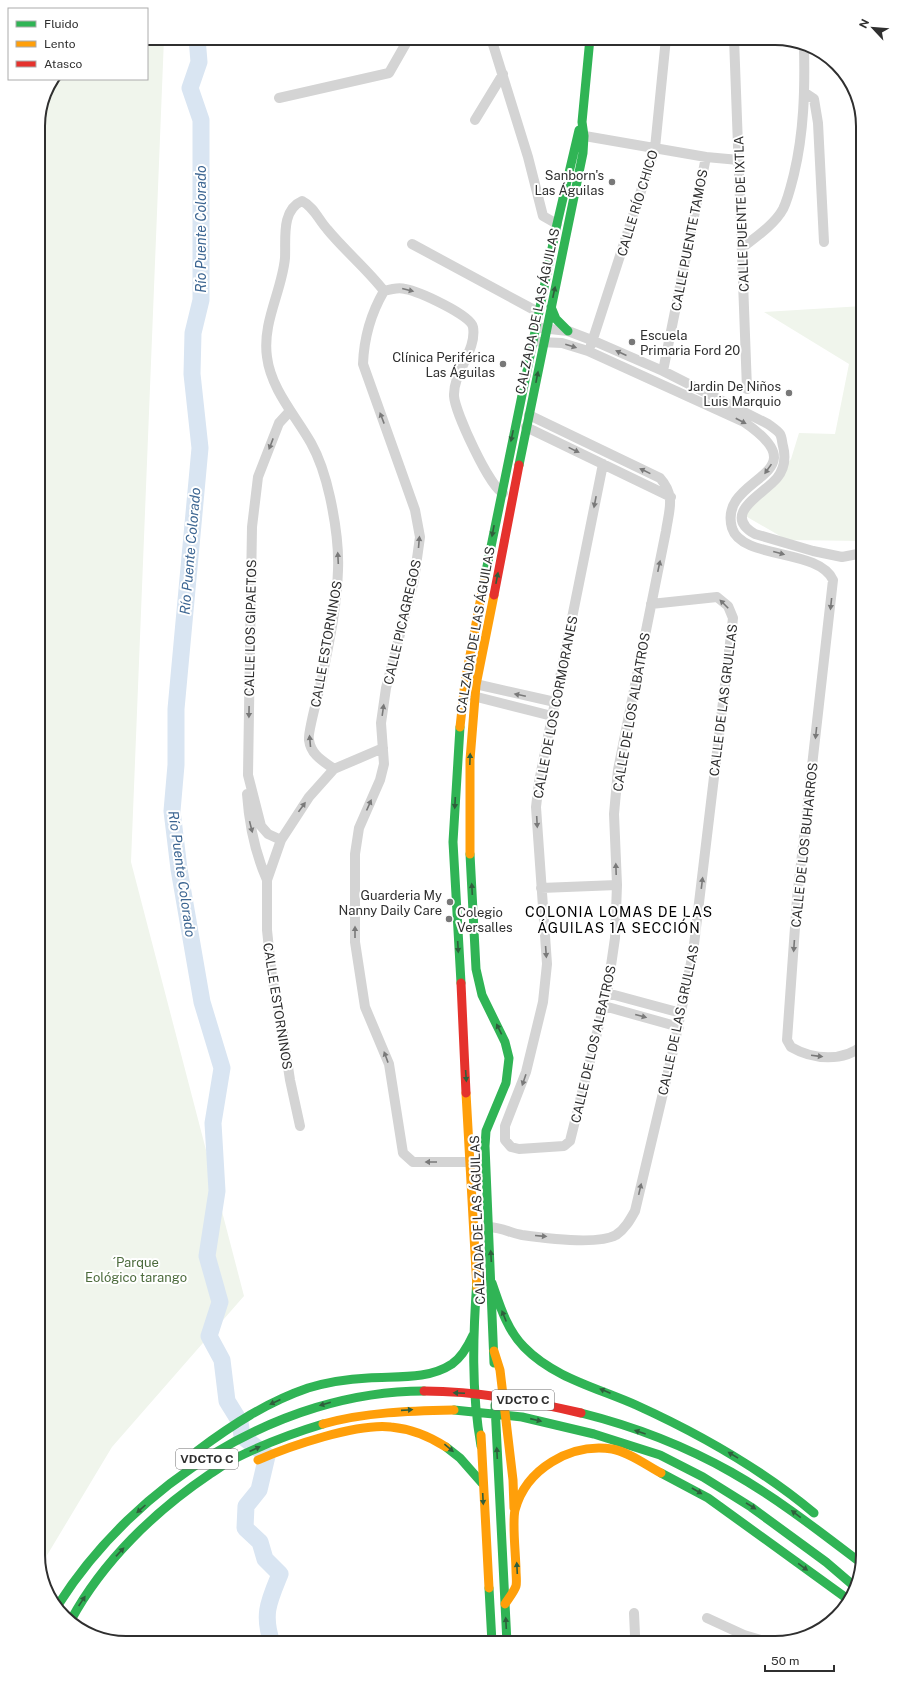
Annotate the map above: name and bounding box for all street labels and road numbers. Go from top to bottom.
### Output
street label: CALLE PUENTE DE IXTLA [731,136,752,292]
street label: CALLE RÍO CHICO [613,148,661,258]
street label: CALLE PUENTE TAMOS [668,168,711,312]
street label: CALZADA DE LAS ÁGUILAS [512,226,562,396]
street label: CALZADA DE LAS ÁGUILAS [452,545,498,715]
street label: CALLE PICAGREGOS [381,558,424,686]
street label: CALLE LOS GIPAETOS [242,559,259,697]
street label: CALLE ESTORNINOS [308,580,345,709]
street label: CALLE DE LOS CORMORANES [530,614,581,800]
street label: CALLE DE LAS GRULLAS [707,623,740,777]
street label: CALLE DE LOS ALBATROS [610,631,653,793]
street label: CALLE DE LOS BUHARROS [788,762,821,928]
street label: CALLE ESTORNINOS [260,942,295,1071]
street label: CALLE DE LAS GRULLAS [655,944,702,1097]
street label: CALLE DE LOS ALBATROS [568,964,619,1124]
street label: CALZADA DE LAS ÁGUILAS [466,1135,488,1305]
road number: VDCTO C [492,1390,554,1410]
road number: VDCTO C [176,1449,238,1469]

